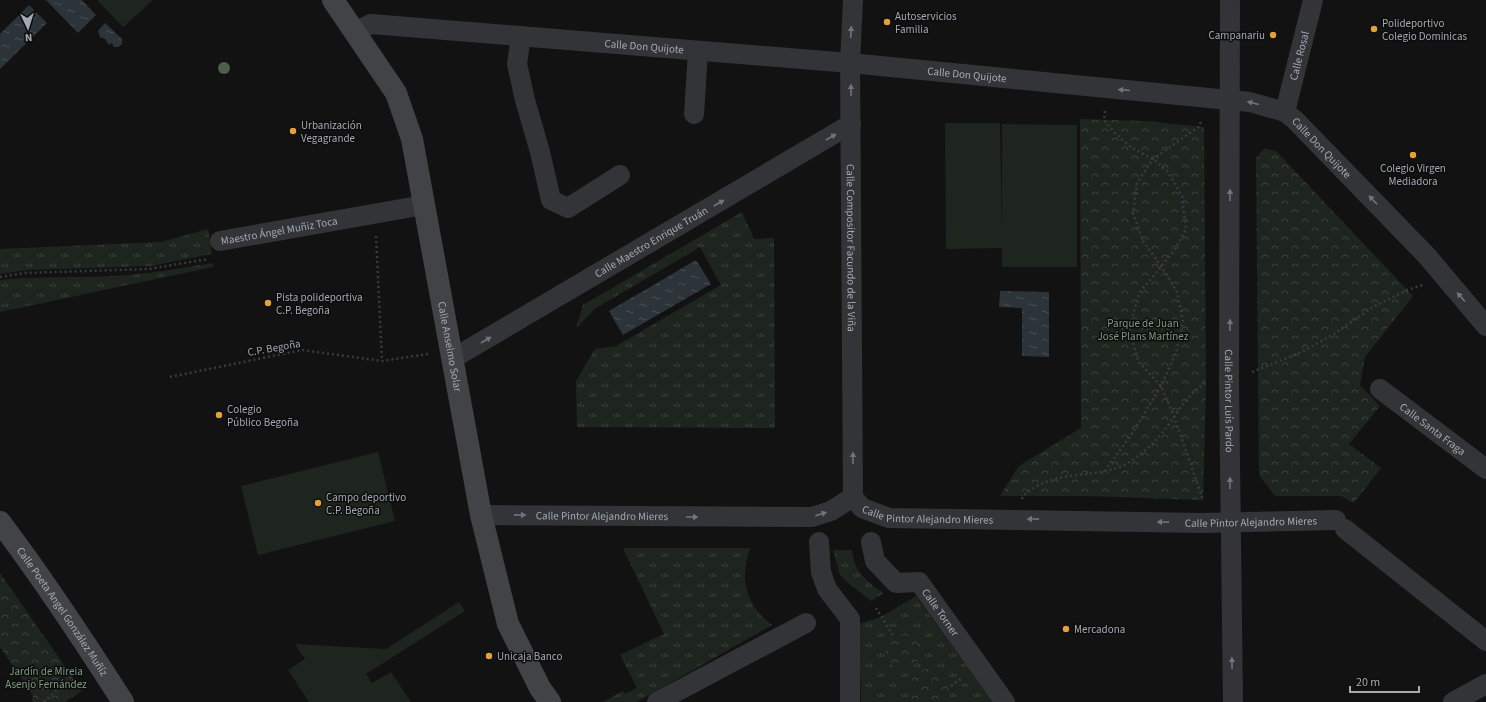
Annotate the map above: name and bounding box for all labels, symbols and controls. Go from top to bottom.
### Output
north arrow [8,8,48,48]
place label: Autoservicios Familia [895,9,957,37]
place label: Polideportivo Colegio Dominicas [1382,16,1468,44]
marker: Autoservicios Familia [882,17,892,27]
marker: Polideportivo Colegio Dominicas [1369,24,1379,34]
one-way arrow [848,26,855,38]
place label: Campanariu [1208,28,1265,43]
street label: Calle Rosal [1286,29,1312,82]
text: N [24,30,33,45]
marker: Campanariu [1268,30,1278,40]
street label: Calle Don Quijote [604,36,685,57]
street label: Calle Don Quijote [927,63,1008,86]
one-way arrow [848,83,854,96]
one-way arrow [1118,87,1130,94]
one-way arrow [1247,100,1259,106]
street label: Calle Don Quijote [1289,114,1355,182]
place label: Urbanización Vegagrande [301,118,362,146]
marker: Urbanización Vegagrande [288,126,298,136]
one-way arrow [825,133,837,140]
marker: Colegio Virgen Mediadora [1408,150,1418,160]
place label: Colegio Virgen Mediadora [1380,161,1446,189]
street label: Calle Compositor Facundo de la Viña [843,164,859,332]
one-way arrow [1227,188,1233,201]
one-way arrow [1368,195,1378,205]
one-way arrow [713,199,725,206]
street label: Calle Maestro Enrique Truán [592,203,710,281]
street label: Maestro Ángel Muñiz Toca [220,213,339,248]
place label: Pista polideportiva C.P. Begoña [276,290,362,318]
one-way arrow [1456,291,1465,302]
marker: Pista polideportiva C.P. Begoña [263,298,273,308]
street label: Calle Anselmo Solar [434,300,466,393]
park label: Parque de Juan José Plans Martínez [1098,316,1189,344]
one-way arrow [1226,319,1233,331]
street label: C.P. Begoña [246,336,302,360]
one-way arrow [480,336,492,343]
street label: Calle Pintor Luís Pardo [1221,349,1237,453]
street label: Calle Santa Fraga [1397,399,1469,459]
place label: Colegio Público Begoña [227,402,298,430]
marker: Colegio Público Begoña [214,410,224,420]
one-way arrow [850,451,856,464]
one-way arrow [1227,476,1233,489]
place label: Campo deportivo C.P. Begoña [326,490,406,518]
marker: Campo deportivo C.P. Begoña [313,498,323,508]
street label: Calle Pintor Alejandro Mieres [860,501,994,527]
street label: Calle Pintor Alejandro Mieres [536,508,669,524]
one-way arrow [816,511,828,517]
one-way arrow [514,512,527,518]
street label: Calle Pintor Alejandro Mieres [1185,513,1318,531]
one-way arrow [686,514,699,520]
one-way arrow [1026,516,1039,522]
one-way arrow [1156,519,1169,525]
street label: Calle Poeta Angel González Muñíz [13,544,112,679]
street label: Calle Torner [918,585,963,639]
place label: Mercadona [1074,622,1125,637]
marker: Mercadona [1061,624,1071,634]
place label: Unicaja Banco [497,649,563,664]
marker: Unicaja Banco [484,651,494,661]
one-way arrow [1229,656,1235,669]
park label: Jardín de Mireia Asenjo Fernández [5,664,87,692]
scale bar [1350,668,1419,694]
text: 20 m [1356,674,1380,691]

